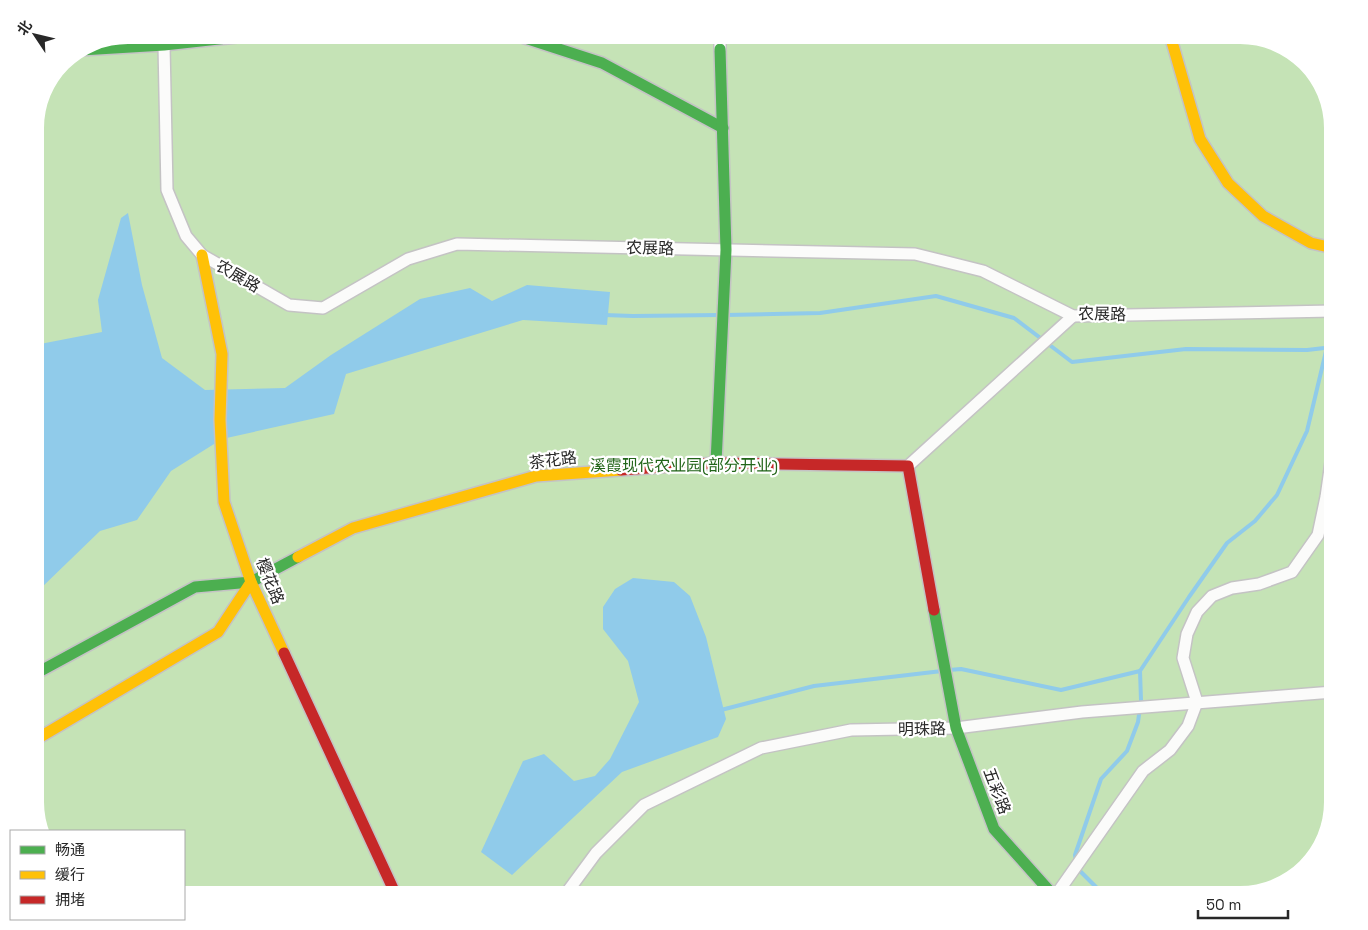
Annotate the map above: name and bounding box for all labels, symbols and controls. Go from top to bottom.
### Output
north arrow [10,10,60,60]
text: 北 [13,17,36,38]
street label: 农展路 [626,237,674,259]
street label: 农展路 [212,255,264,297]
street label: 农展路 [1078,303,1126,325]
street label: 茶花路 [528,447,578,473]
park label: 溪霞现代农业园(部分开业) [590,455,778,476]
street label: 樱花路 [251,555,289,607]
street label: 明珠路 [898,718,946,740]
street label: 五彩路 [979,765,1015,817]
legend [10,830,185,920]
text: 畅通 [55,840,85,859]
text: 缓行 [55,865,85,884]
scale bar [1198,888,1288,920]
text: 拥堵 [55,890,85,909]
text: 50 m [1206,895,1241,914]

